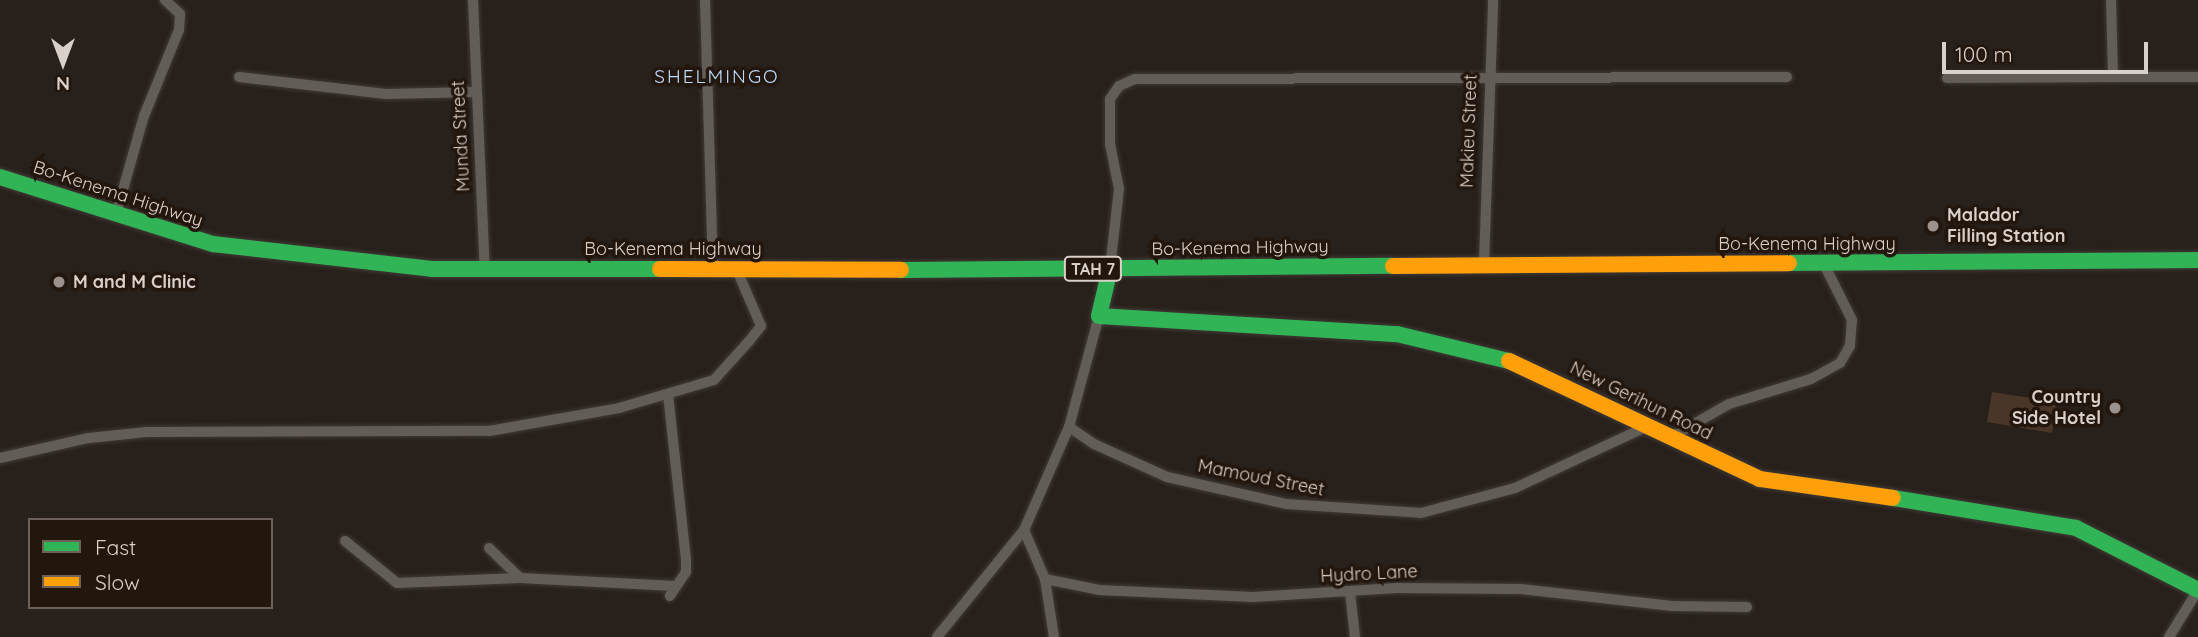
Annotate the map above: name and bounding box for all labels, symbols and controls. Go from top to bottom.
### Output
north arrow [28,28,98,98]
scale bar [1946,28,2152,72]
text: 100 m [1955,41,2013,67]
district label: SHELMINGO [655,66,779,88]
text: N [56,72,70,96]
street label: Makieu Street [1456,74,1482,188]
street label: Munda Street [447,80,475,192]
street label: Bo-Kenema Highway [30,156,206,232]
place label: Malador Filling Station [1947,205,2066,248]
marker: Malador Filling Station [1925,218,1941,234]
street label: Bo-Kenema Highway [1718,233,1896,255]
street label: Bo-Kenema Highway [1151,236,1329,260]
street label: Bo-Kenema Highway [584,238,762,260]
road number: TAH 7 [1063,256,1123,282]
place label: M and M Clinic [73,271,196,293]
marker: M and M Clinic [51,274,67,290]
street label: New Gerihun Road [1566,357,1716,445]
place label: Country Side Hotel [2012,387,2101,430]
marker: Country Side Hotel [2107,400,2123,416]
street label: Mamoud Street [1196,455,1326,501]
legend [28,518,273,609]
text: Fast [95,534,136,560]
street label: Hydro Lane [1320,561,1418,587]
text: Slow [95,569,140,595]

